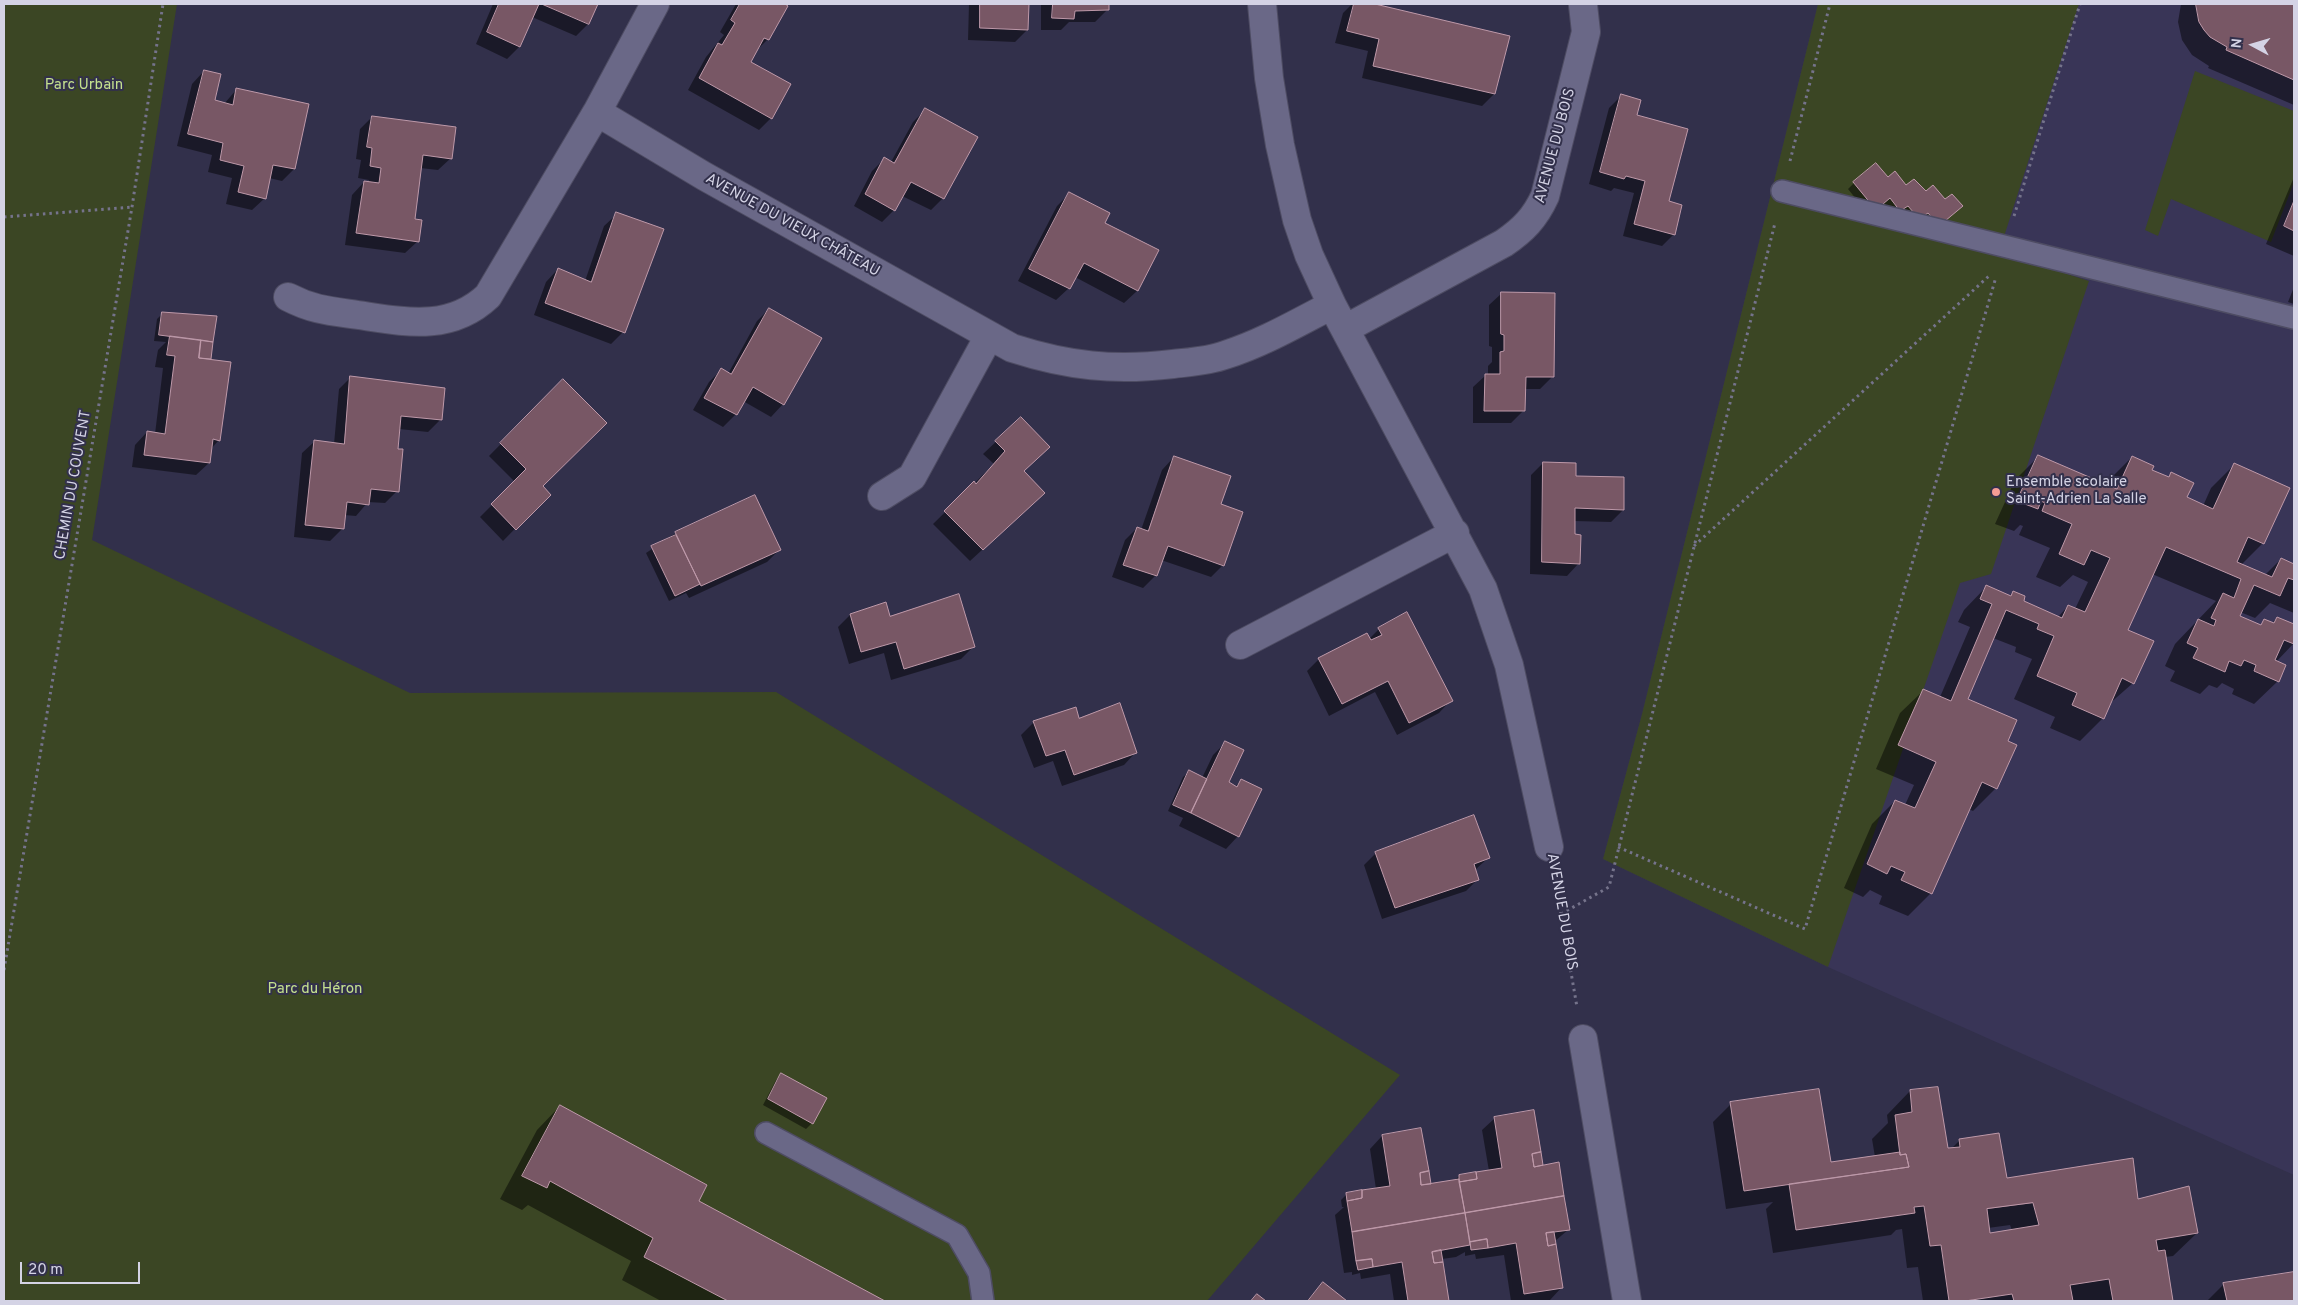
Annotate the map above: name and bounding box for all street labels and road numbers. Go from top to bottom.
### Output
street label: AVENUE DU BOIS [1532,86,1580,206]
street label: AVENUE DU VIEUX CHÂTEAU [702,171,882,281]
street label: CHEMIN DU COUVENT [52,409,96,561]
street label: AVENUE DU BOIS [1542,852,1580,972]

